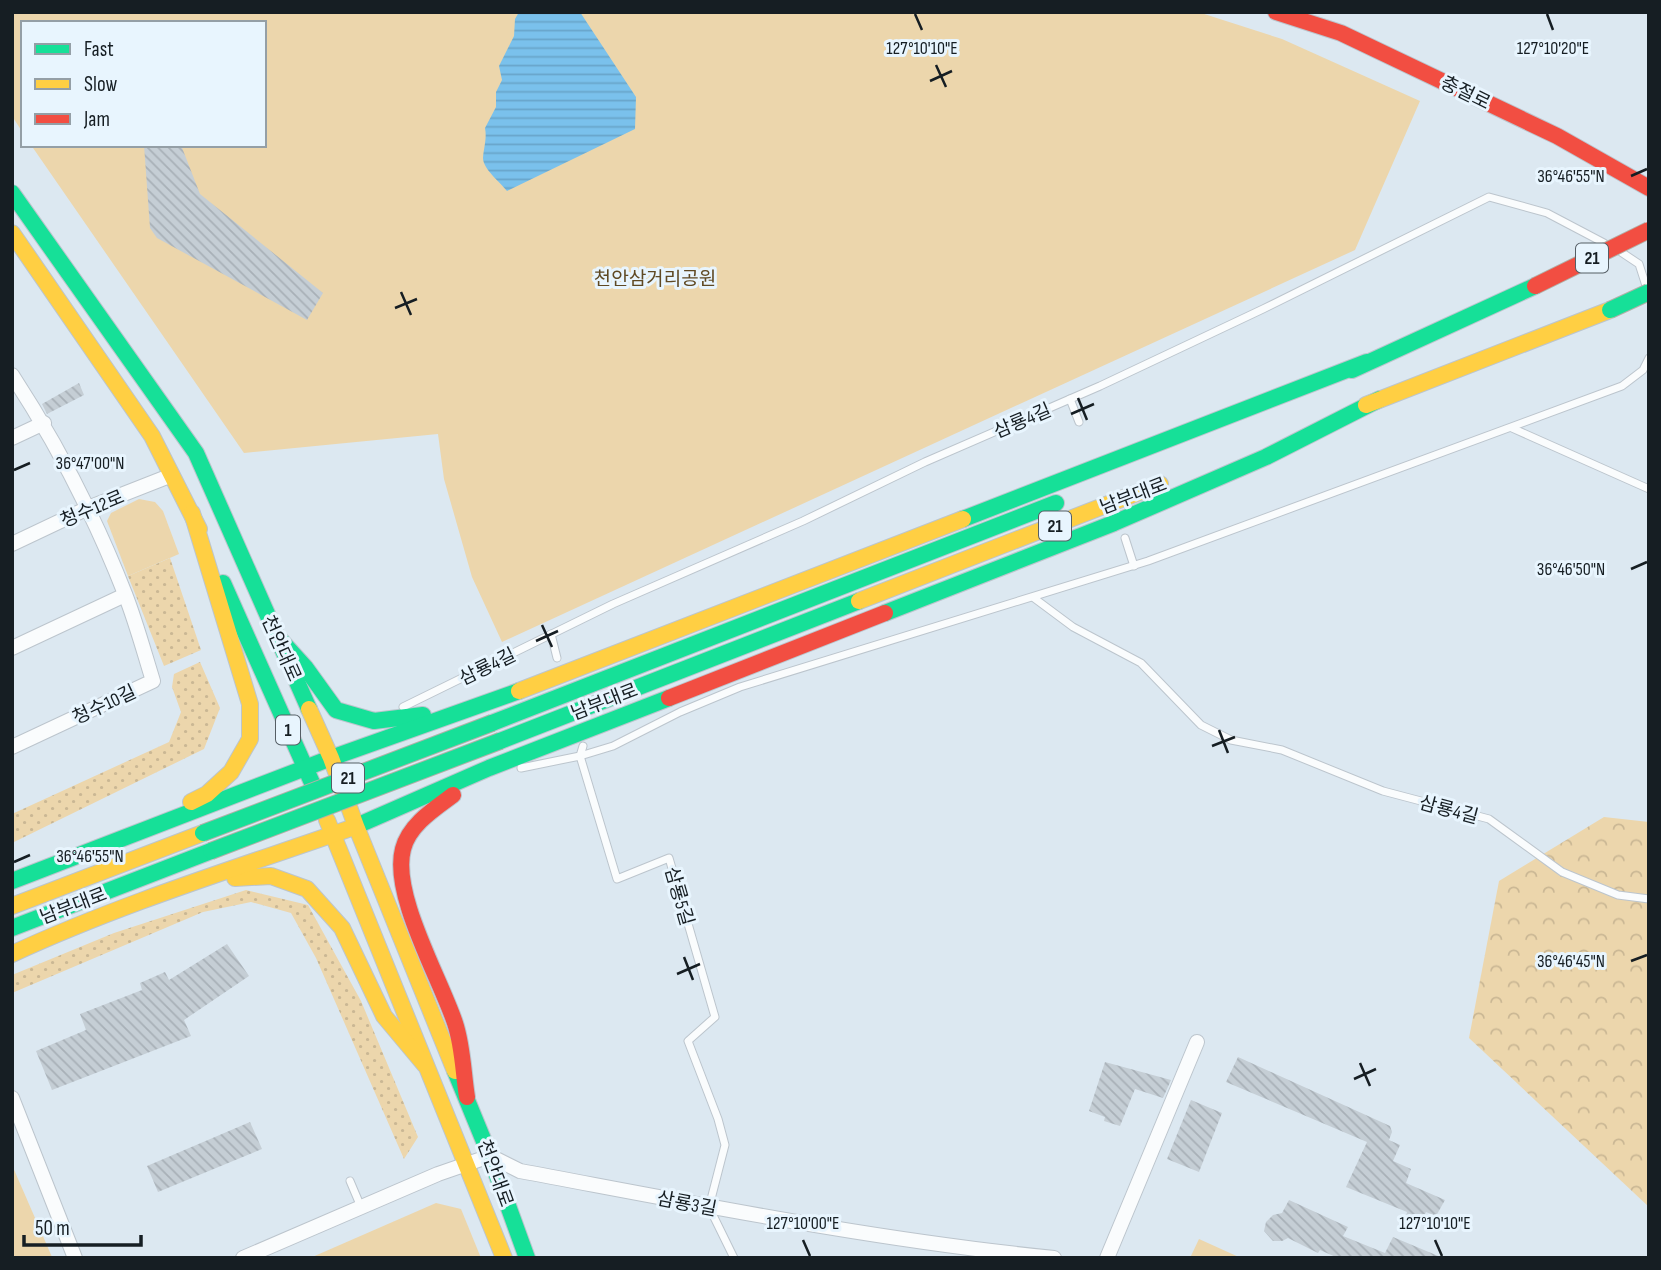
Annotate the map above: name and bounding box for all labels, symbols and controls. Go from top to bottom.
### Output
legend [21,21,266,147]
text: Fast [84,37,114,62]
text: 127°10'10"E [886,38,958,59]
text: 127°10'20"E [1517,38,1589,59]
text: Slow [84,72,118,97]
street label: 충절로 [1437,72,1494,115]
text: Jam [83,107,110,132]
text: 36°46'55"N [1537,166,1605,187]
road number: 21 [1576,244,1608,272]
park label: 천안삼거리공원 [594,268,716,291]
street label: 삼룡4길 [990,399,1055,444]
text: 36°47'00"N [56,453,124,474]
street label: 남부대로 [1097,473,1170,520]
street label: 청수12로 [57,486,128,533]
road number: 21 [1039,512,1071,540]
text: 36°46'50"N [1537,559,1605,580]
street label: 천안대로 [256,612,305,685]
street label: 삼룡4길 [455,644,520,691]
street label: 남부대로 [568,679,641,726]
street label: 청수10길 [69,681,140,730]
road number: 1 [276,716,300,744]
road number: 21 [332,764,364,792]
street label: 삼룡4길 [1416,792,1481,829]
text: 36°46'55"N [56,846,124,867]
street label: 삼룡5길 [659,864,698,928]
street label: 남부대로 [37,883,110,930]
text: 36°46'45"N [1537,951,1605,972]
street label: 천안대로 [472,1137,517,1210]
street label: 삼룡3길 [655,1187,719,1222]
scale bar [24,1204,142,1248]
text: 127°10'00"E [766,1213,840,1234]
text: 127°10'10"E [1399,1213,1471,1234]
text: 50 m [35,1216,70,1241]

